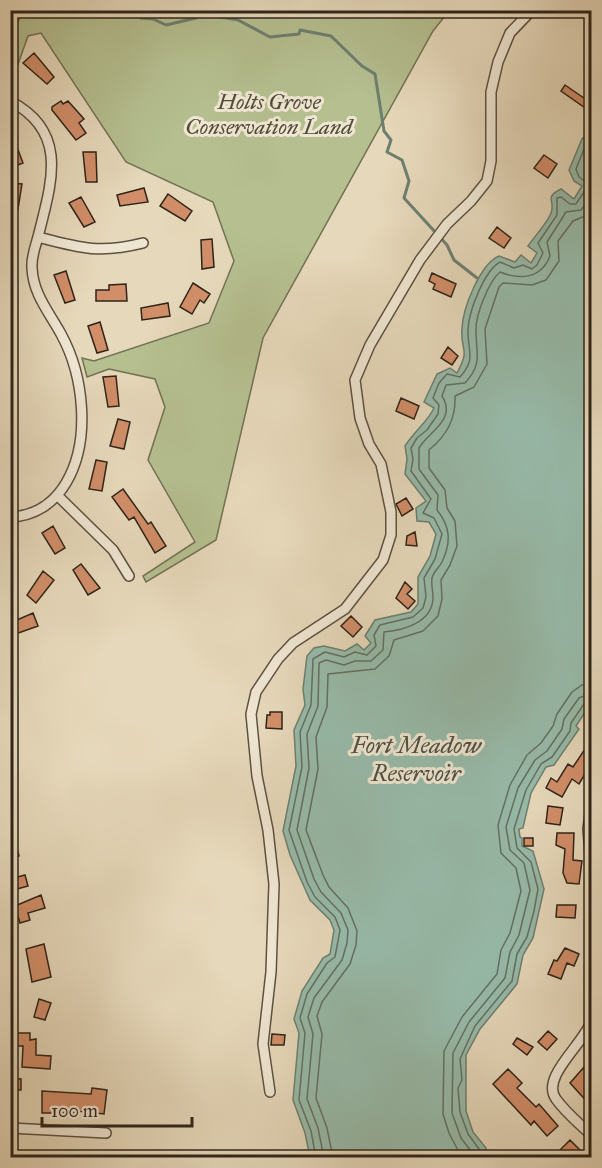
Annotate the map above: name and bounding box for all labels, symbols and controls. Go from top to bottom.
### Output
park label: Holts Grove Conservation Land [185,88,354,140]
water label: Fort Meadow Reservoir [350,730,482,788]
scale bar [42,1090,192,1128]
text: 100 m [51,1100,98,1122]

